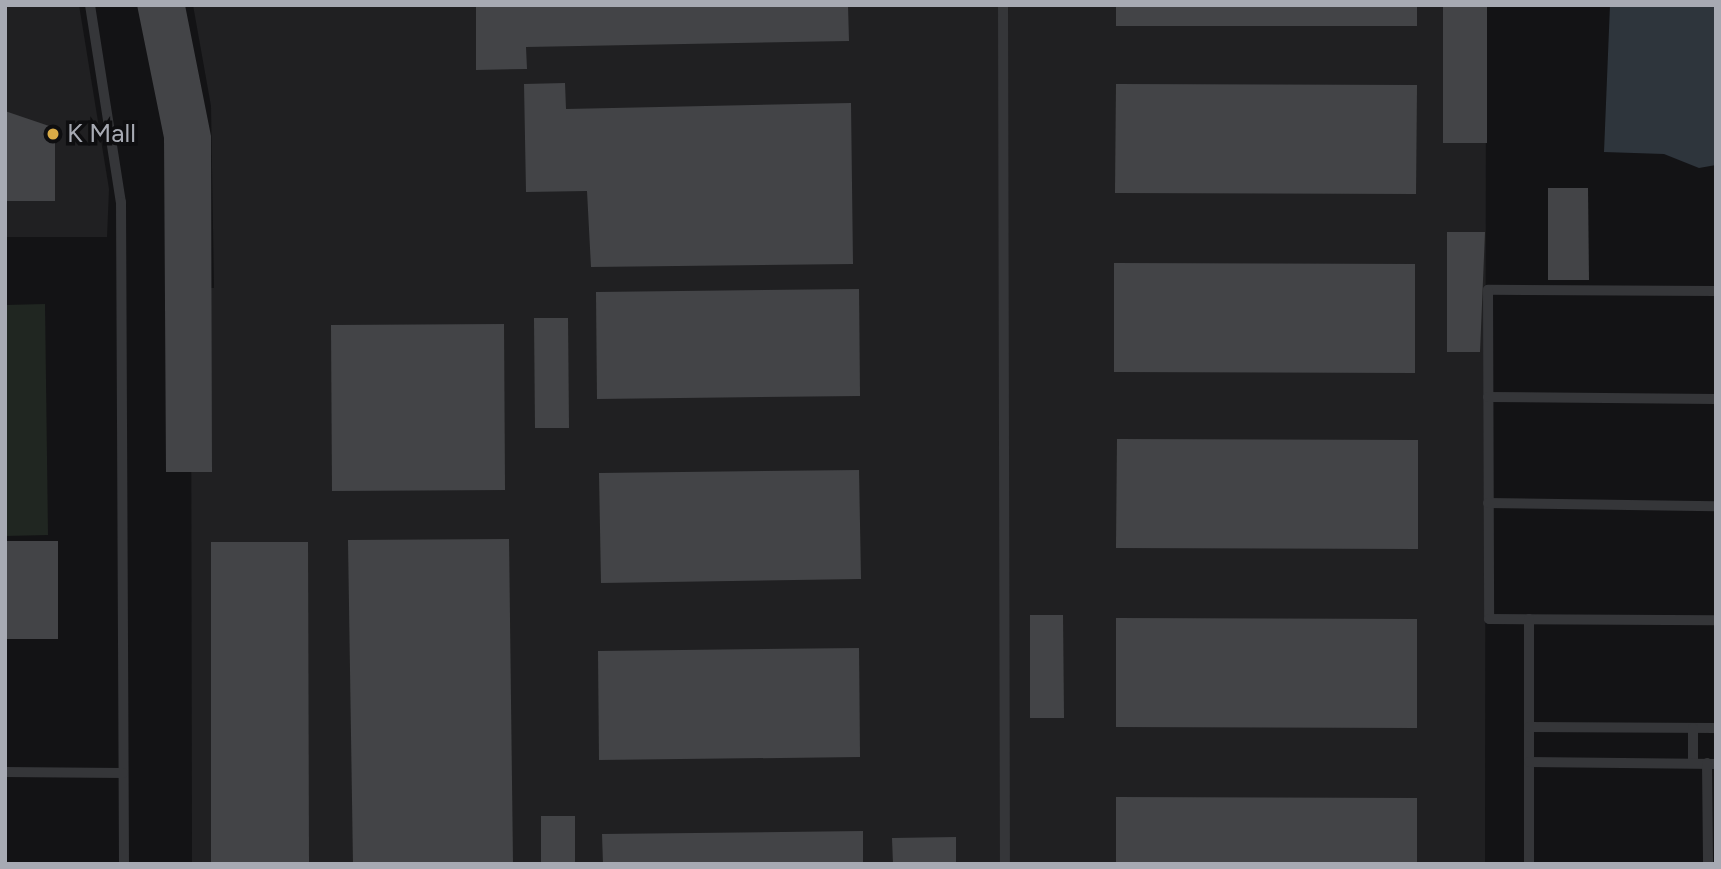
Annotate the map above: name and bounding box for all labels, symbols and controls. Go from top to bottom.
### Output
place label: K Mall [67,118,136,150]
marker: K Mall [45,126,61,142]

